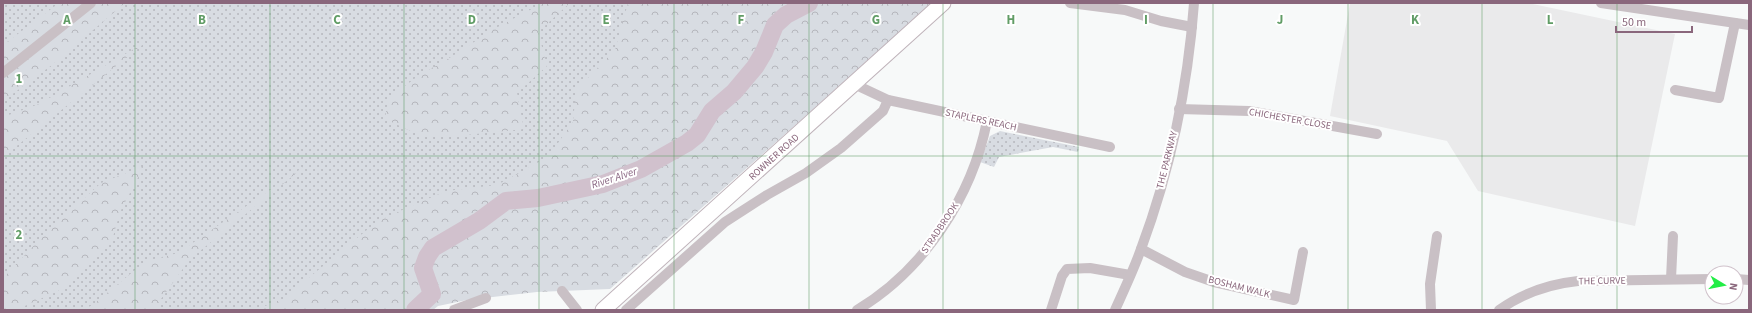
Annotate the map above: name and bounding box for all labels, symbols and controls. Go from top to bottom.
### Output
scale bar [1616,8,1692,34]
text: A [62,11,71,29]
text: B [198,11,206,29]
text: C [333,11,341,29]
text: D [468,11,476,29]
text: E [602,11,610,29]
text: F [738,11,745,29]
text: G [872,11,880,29]
text: H [1007,11,1015,29]
text: I [1144,11,1148,29]
text: J [1277,11,1283,29]
text: K [1411,11,1420,29]
text: L [1547,11,1554,29]
text: 50 m [1622,14,1646,31]
text: 1 [16,70,23,88]
street label: CHICHESTER CLOSE [1248,105,1332,133]
street label: STAPLERS REACH [944,106,1018,134]
street label: THE PARKWAY [1153,129,1181,190]
street label: ROWNER ROAD [746,131,802,183]
water label: River Alver [589,163,640,192]
street label: STRADBROOK [918,200,962,256]
text: 2 [16,226,23,244]
north arrow [1704,265,1744,305]
street label: BOSHAM WALK [1207,273,1271,301]
street label: THE CURVE [1578,274,1626,288]
text: N [1725,282,1741,292]

